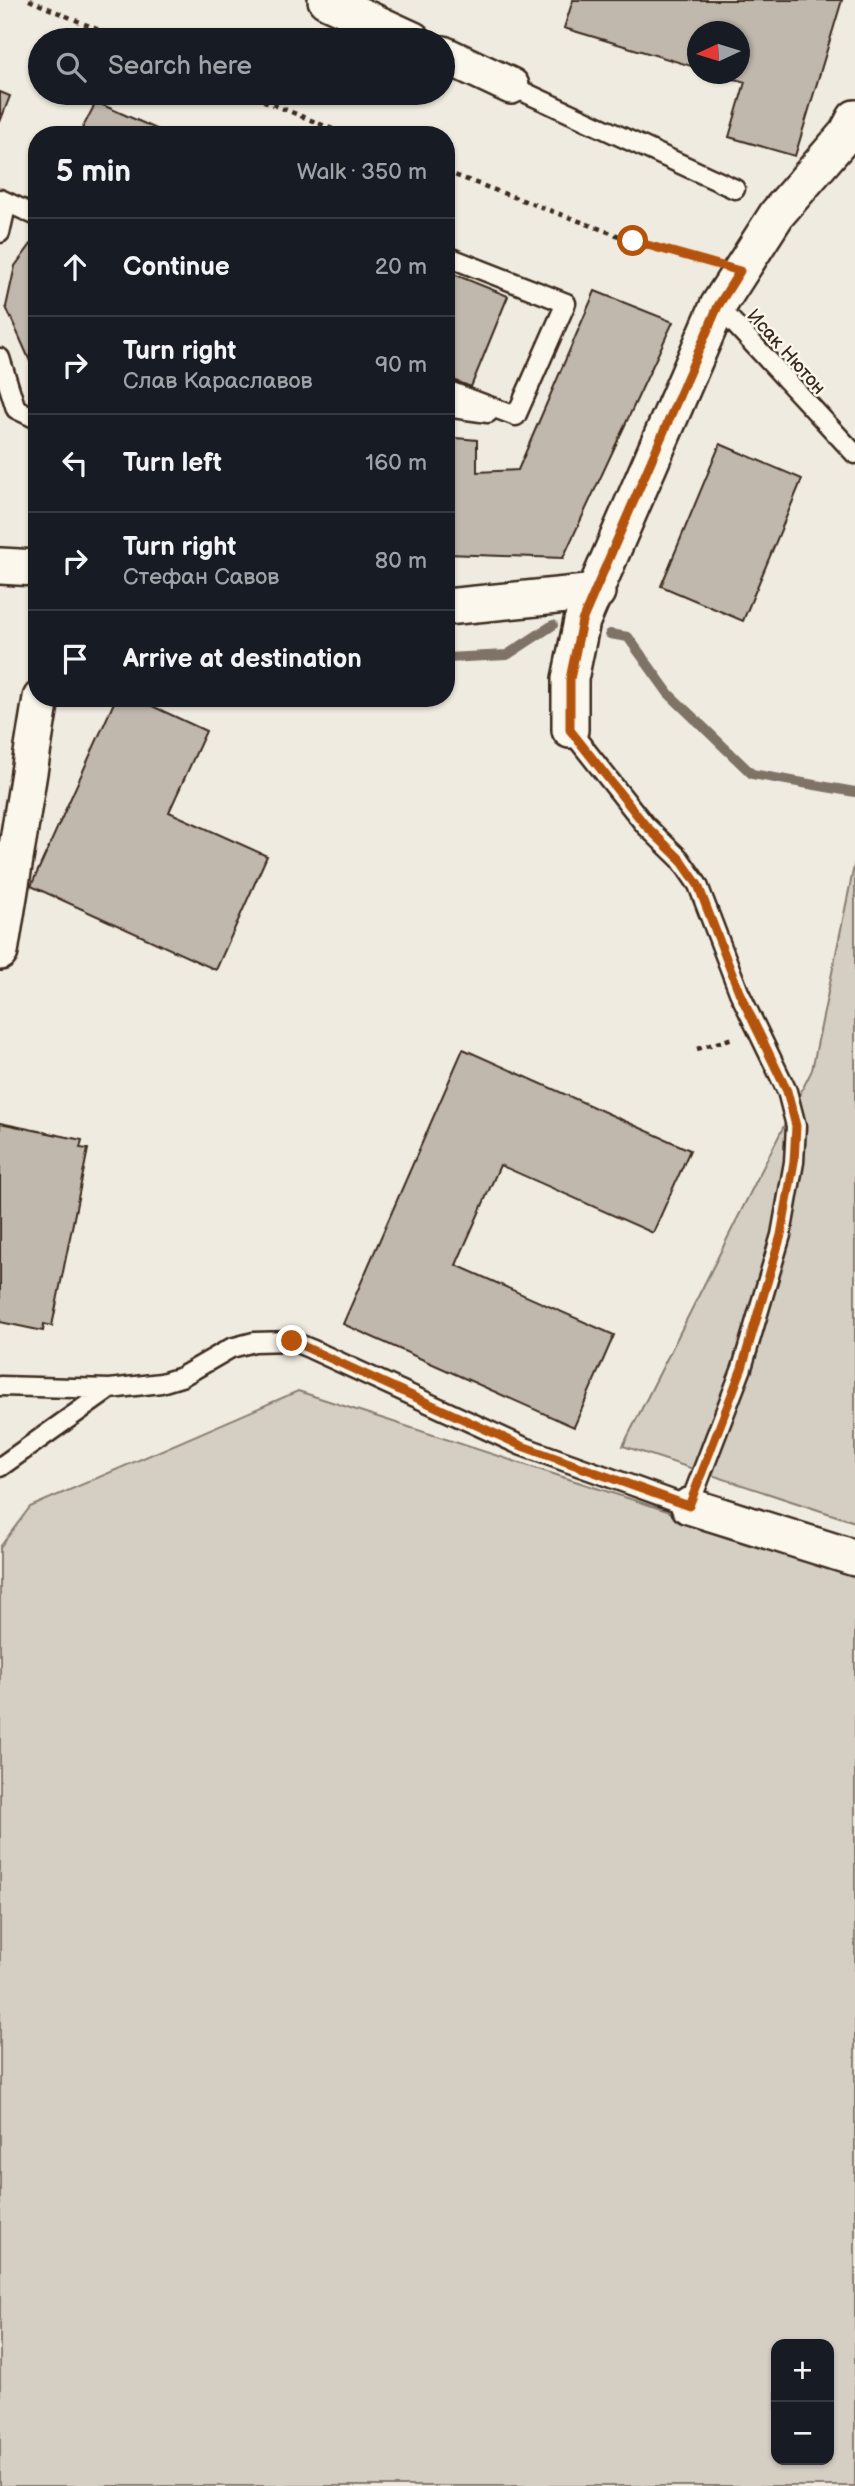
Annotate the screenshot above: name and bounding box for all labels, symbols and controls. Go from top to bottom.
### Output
north arrow [687,21,750,84]
search box [28,28,455,105]
icon: search [52,48,90,86]
text: Search here [108,51,252,82]
text: 5 min [56,154,131,190]
text: Walk · 350 m [297,158,427,186]
route start [617,225,648,256]
icon: ahead [56,248,94,286]
text: Continue [123,252,230,283]
text: 20 m [375,253,427,281]
street label: Исак Нютон [742,305,830,399]
text: Turn right [123,336,236,367]
icon: right [56,346,94,384]
text: 90 m [375,351,427,379]
text: Слав Караславов [123,367,312,395]
icon: left [56,444,94,482]
text: Turn left [123,448,222,479]
text: 160 m [365,449,427,477]
text: Turn right [123,532,236,563]
icon: right [56,542,94,580]
text: 80 m [375,547,427,575]
text: Стефан Савов [123,563,279,591]
icon: arrive [56,640,94,678]
text: Arrive at destination [123,644,362,675]
route end [276,1325,307,1356]
map controls [771,2339,834,2465]
button: + [771,2339,834,2402]
button: − [771,2402,834,2465]

